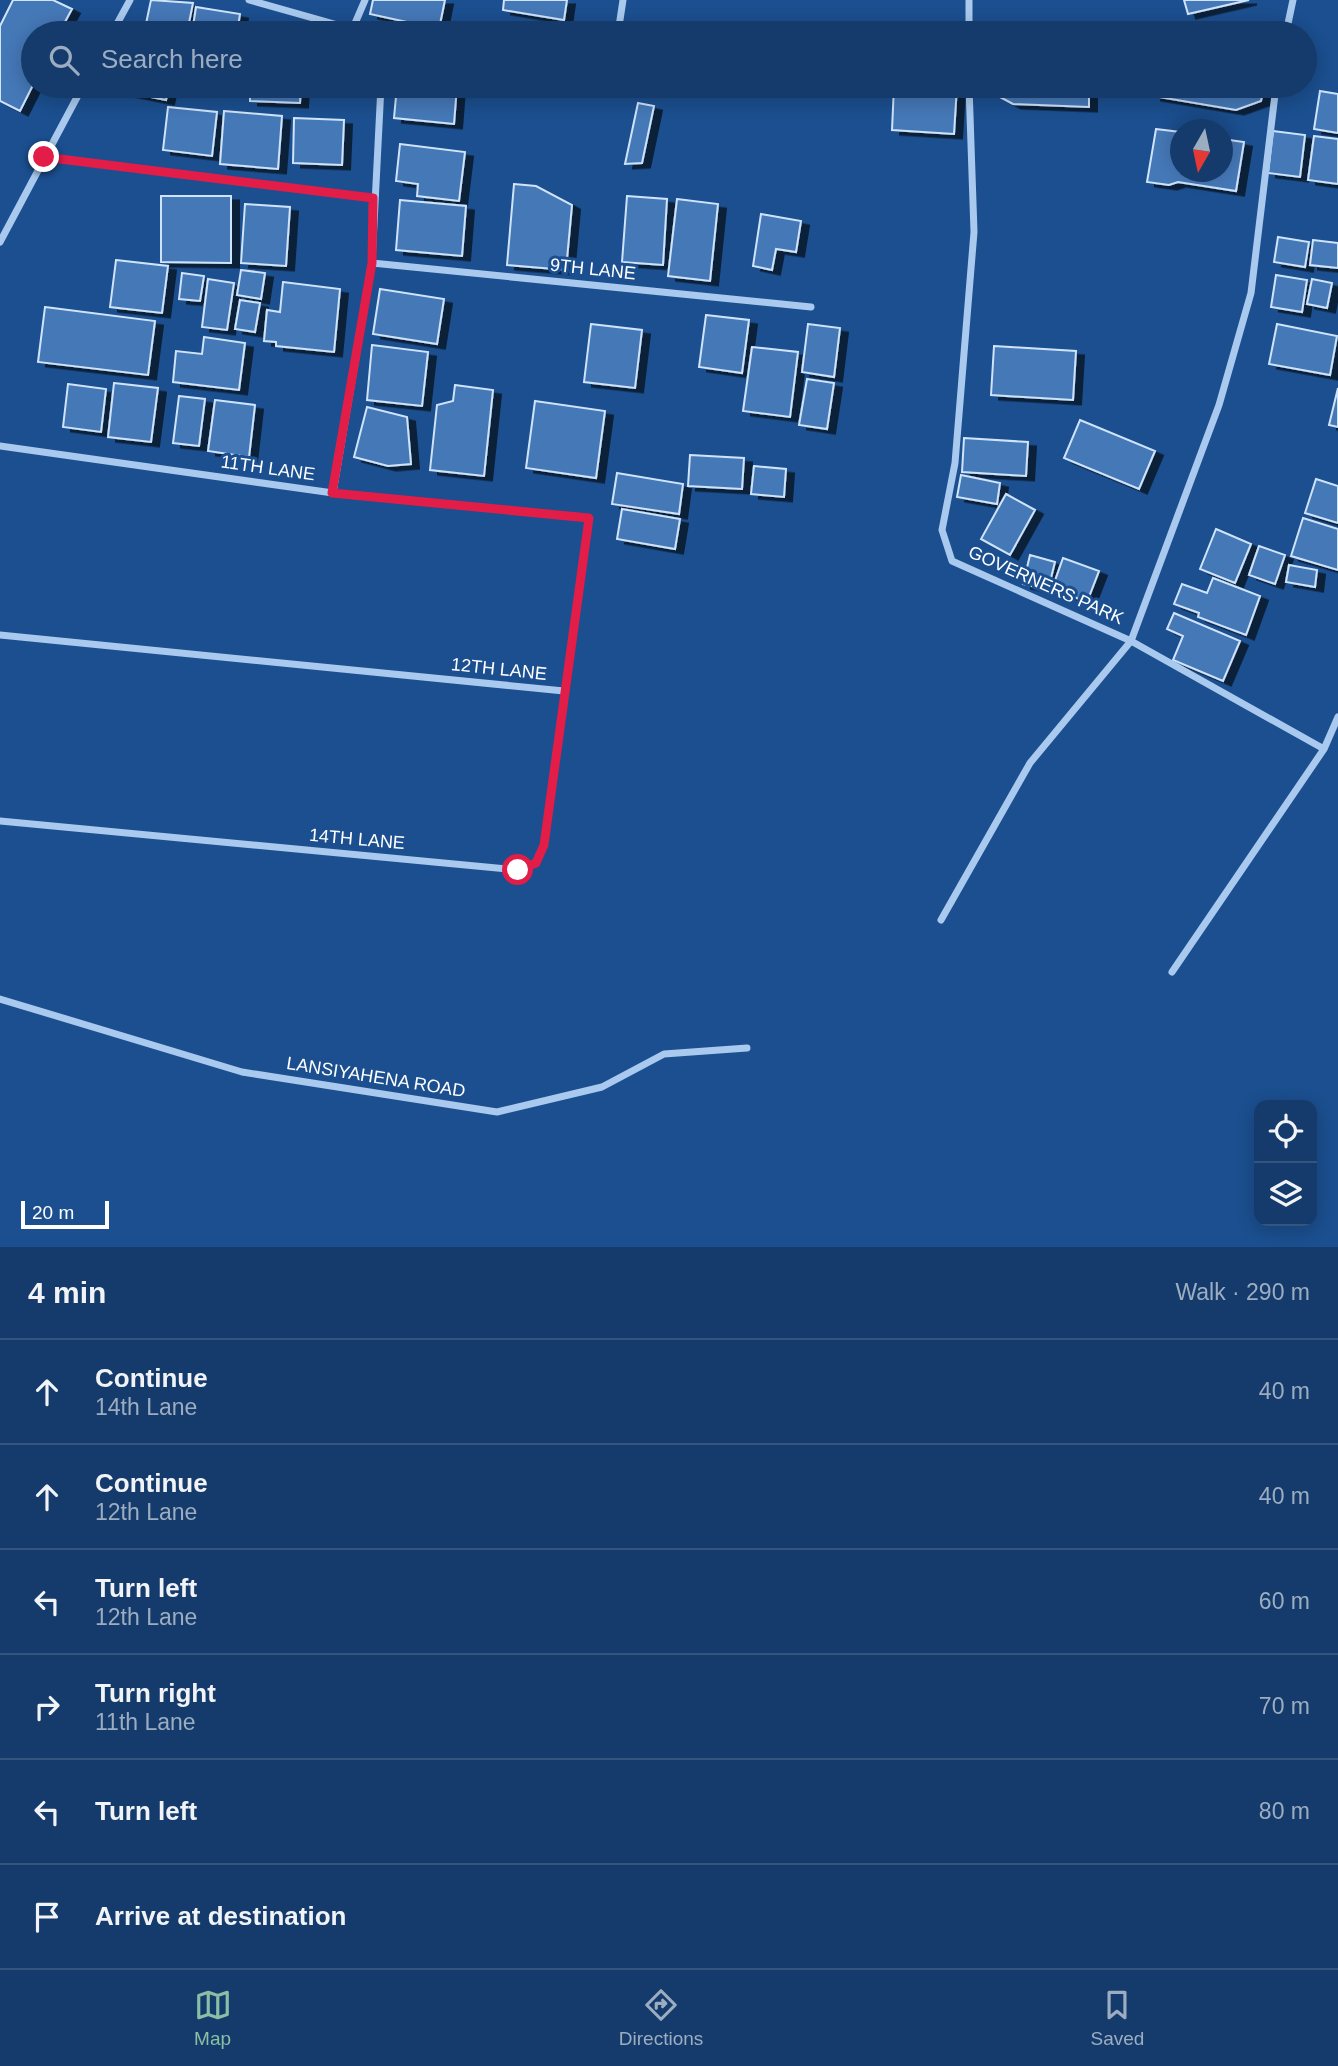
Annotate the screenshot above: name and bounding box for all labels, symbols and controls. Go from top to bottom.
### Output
search box [21,21,1317,98]
icon: search [45,41,83,79]
text: Search here [101,44,243,74]
north arrow [1170,119,1233,182]
route end [28,141,59,172]
street label: 9TH LANE [549,255,637,283]
street label: 11TH LANE [220,452,316,484]
street label: GOVERNERS PARK [965,542,1127,628]
street label: 12TH LANE [450,654,548,684]
street label: 14TH LANE [308,825,406,853]
route start [502,854,533,885]
street label: LANSIYAHENA ROAD [285,1053,467,1101]
map controls [1254,1100,1317,1226]
button: locate [1254,1100,1317,1163]
button: layers [1254,1163,1317,1226]
scale bar [21,1198,108,1230]
text: 20 m [32,1202,74,1223]
text: 4 min [28,1276,106,1309]
text: Walk · 290 m [1175,1279,1310,1305]
text: Continue [95,1363,208,1393]
icon: ahead [28,1373,66,1411]
text: 40 m [1259,1378,1310,1404]
text: 14th Lane [95,1394,197,1420]
text: Continue [95,1468,208,1498]
icon: ahead [28,1478,66,1516]
text: 40 m [1259,1483,1310,1509]
text: 12th Lane [95,1499,197,1525]
text: Turn left [95,1573,197,1603]
icon: left [28,1583,66,1621]
text: 60 m [1259,1588,1310,1614]
text: 12th Lane [95,1604,197,1630]
text: Turn right [95,1678,216,1708]
icon: right [28,1688,66,1726]
text: 70 m [1259,1693,1310,1719]
text: 11th Lane [95,1709,196,1735]
icon: left [28,1793,66,1831]
text: Turn left [95,1796,197,1826]
text: 80 m [1259,1798,1310,1824]
icon: arrive [28,1898,66,1936]
text: Arrive at destination [95,1901,346,1931]
tab: Map [194,1986,232,2050]
tab: Directions [619,1986,703,2050]
tab: Saved [1090,1986,1144,2050]

